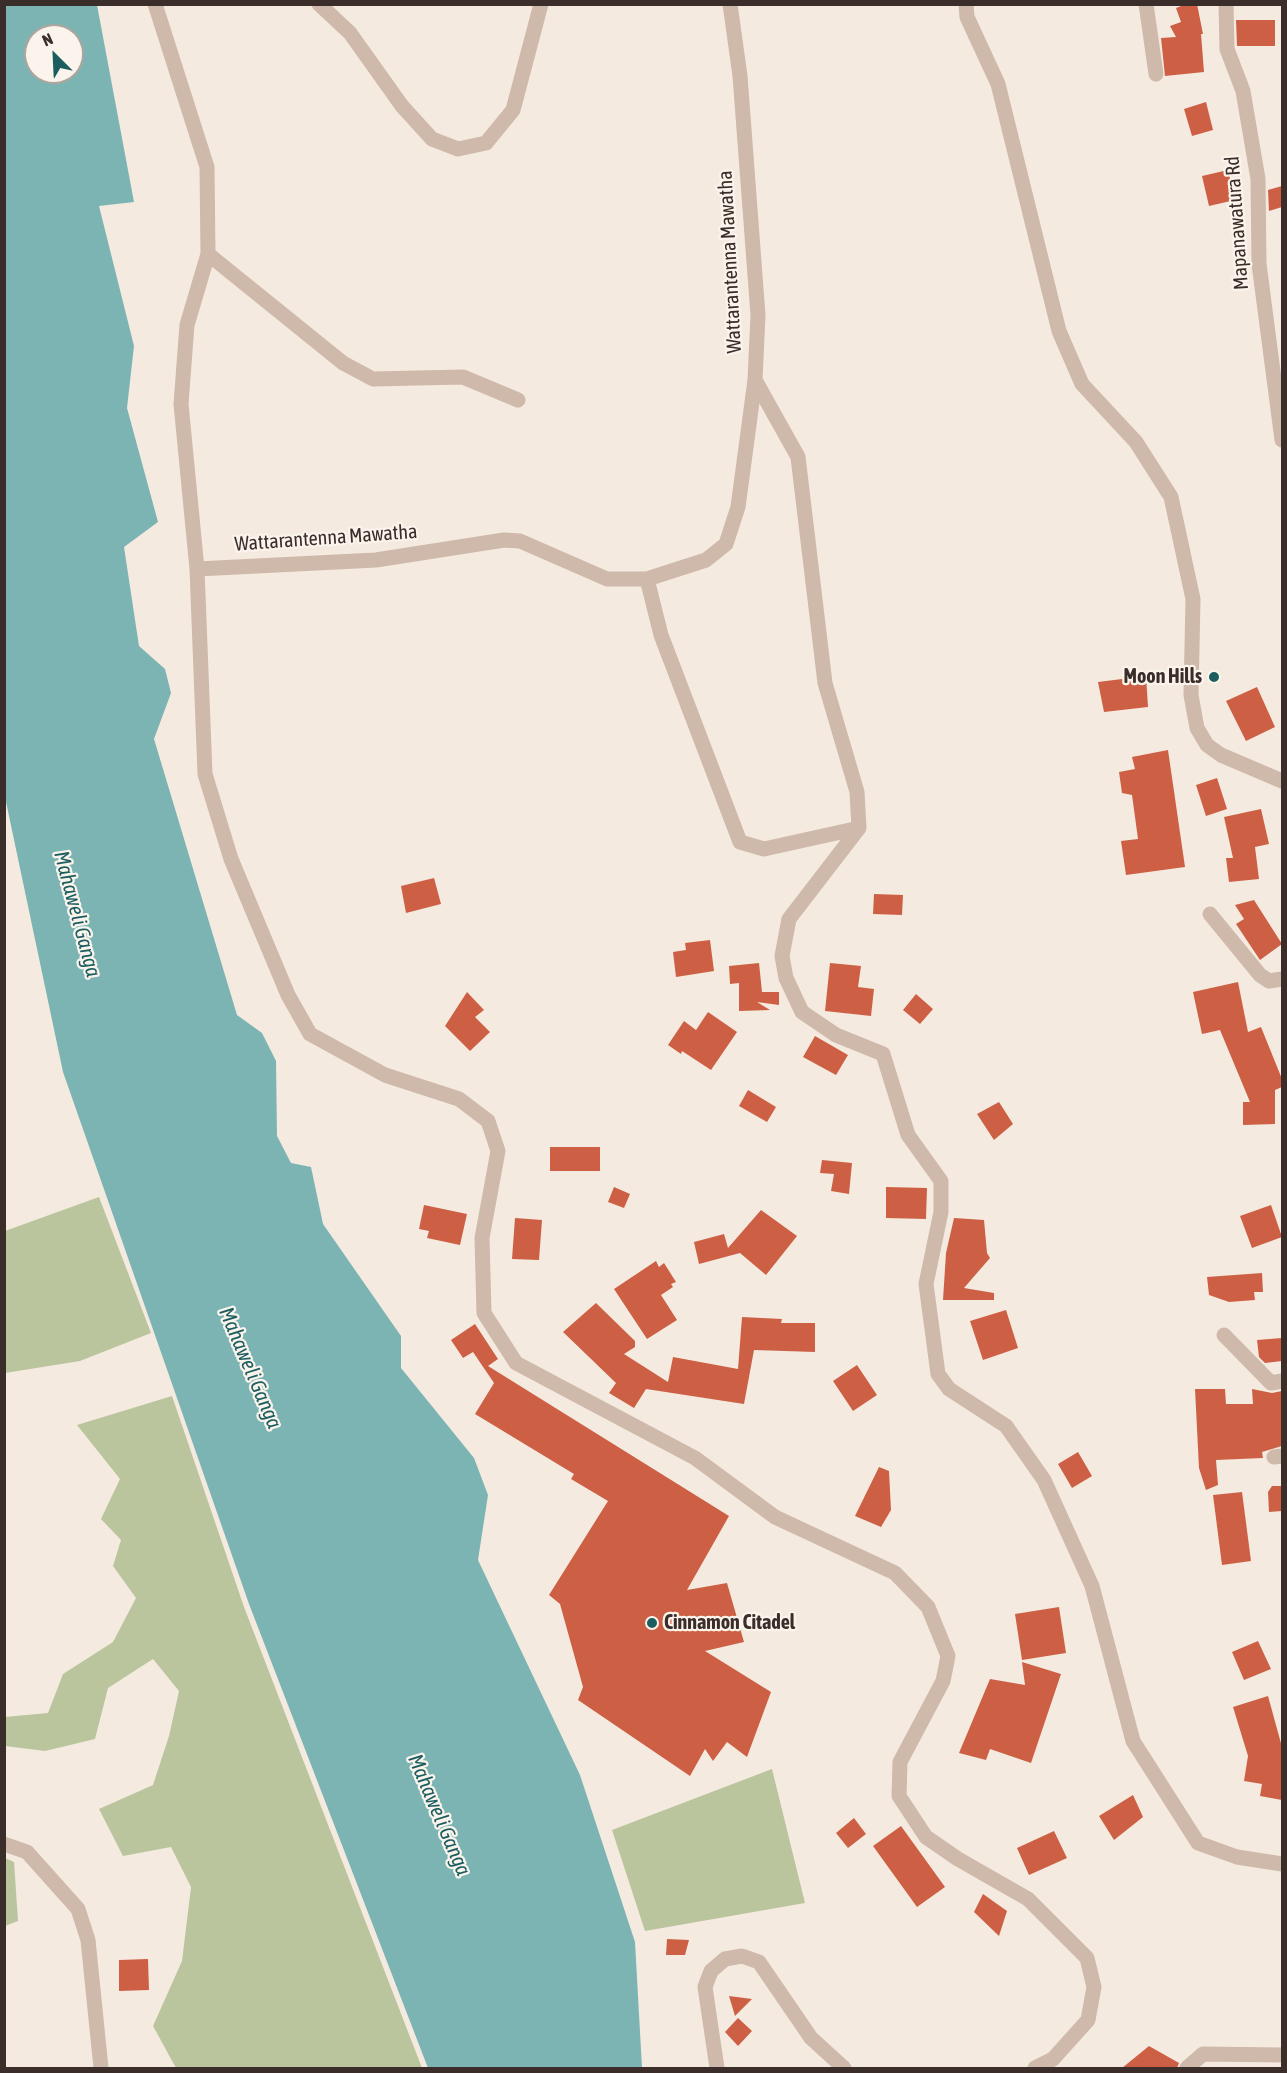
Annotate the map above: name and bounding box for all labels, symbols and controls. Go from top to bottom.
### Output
north arrow [24,24,84,84]
text: N [40,29,55,50]
street label: Mapanawatura Rd [1220,155,1254,291]
street label: Wattarantenna Mawatha [713,170,747,354]
street label: Wattarantenna Mawatha [234,520,418,556]
place label: Moon Hills [1123,665,1202,689]
marker: Moon Hills [1207,670,1221,684]
water label: Mahaweli Ganga [48,848,106,980]
water label: Mahaweli Ganga [213,1304,287,1432]
place label: Cinnamon Citadel [664,1611,795,1635]
marker: Cinnamon Citadel [645,1616,659,1630]
water label: Mahaweli Ganga [402,1751,476,1879]

